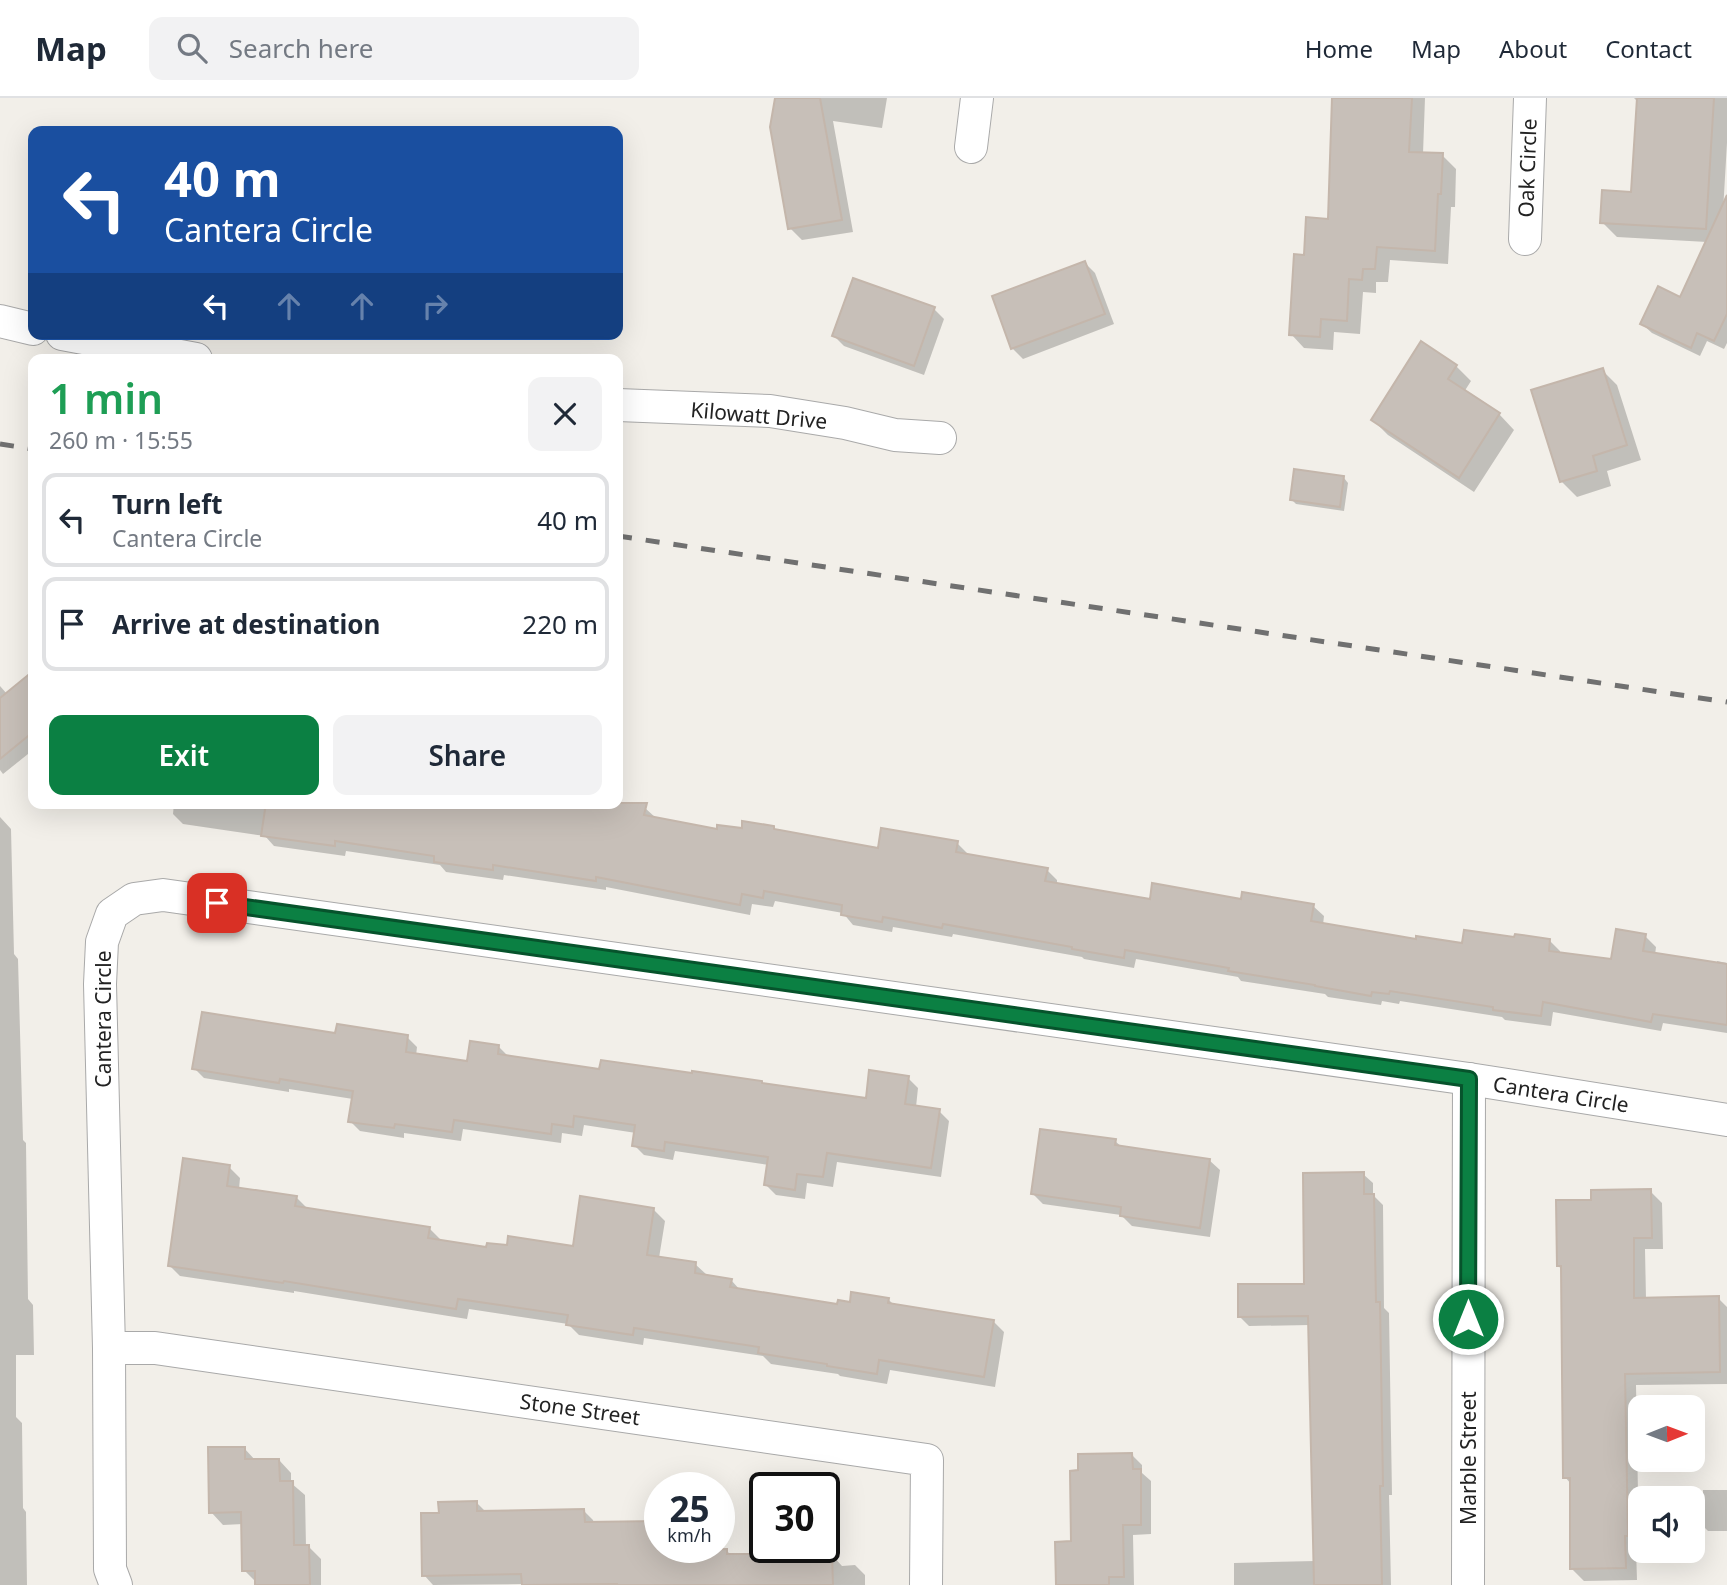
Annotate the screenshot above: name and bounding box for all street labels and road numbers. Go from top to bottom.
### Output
street label: Oak Circle [1511,118,1543,218]
street label: Kilowatt Drive [690,395,828,435]
street label: Cantera Circle [89,950,117,1088]
street label: Cantera Circle [1491,1069,1631,1119]
street label: Stone Street [518,1387,642,1431]
street label: Marble Street [1454,1391,1482,1525]

